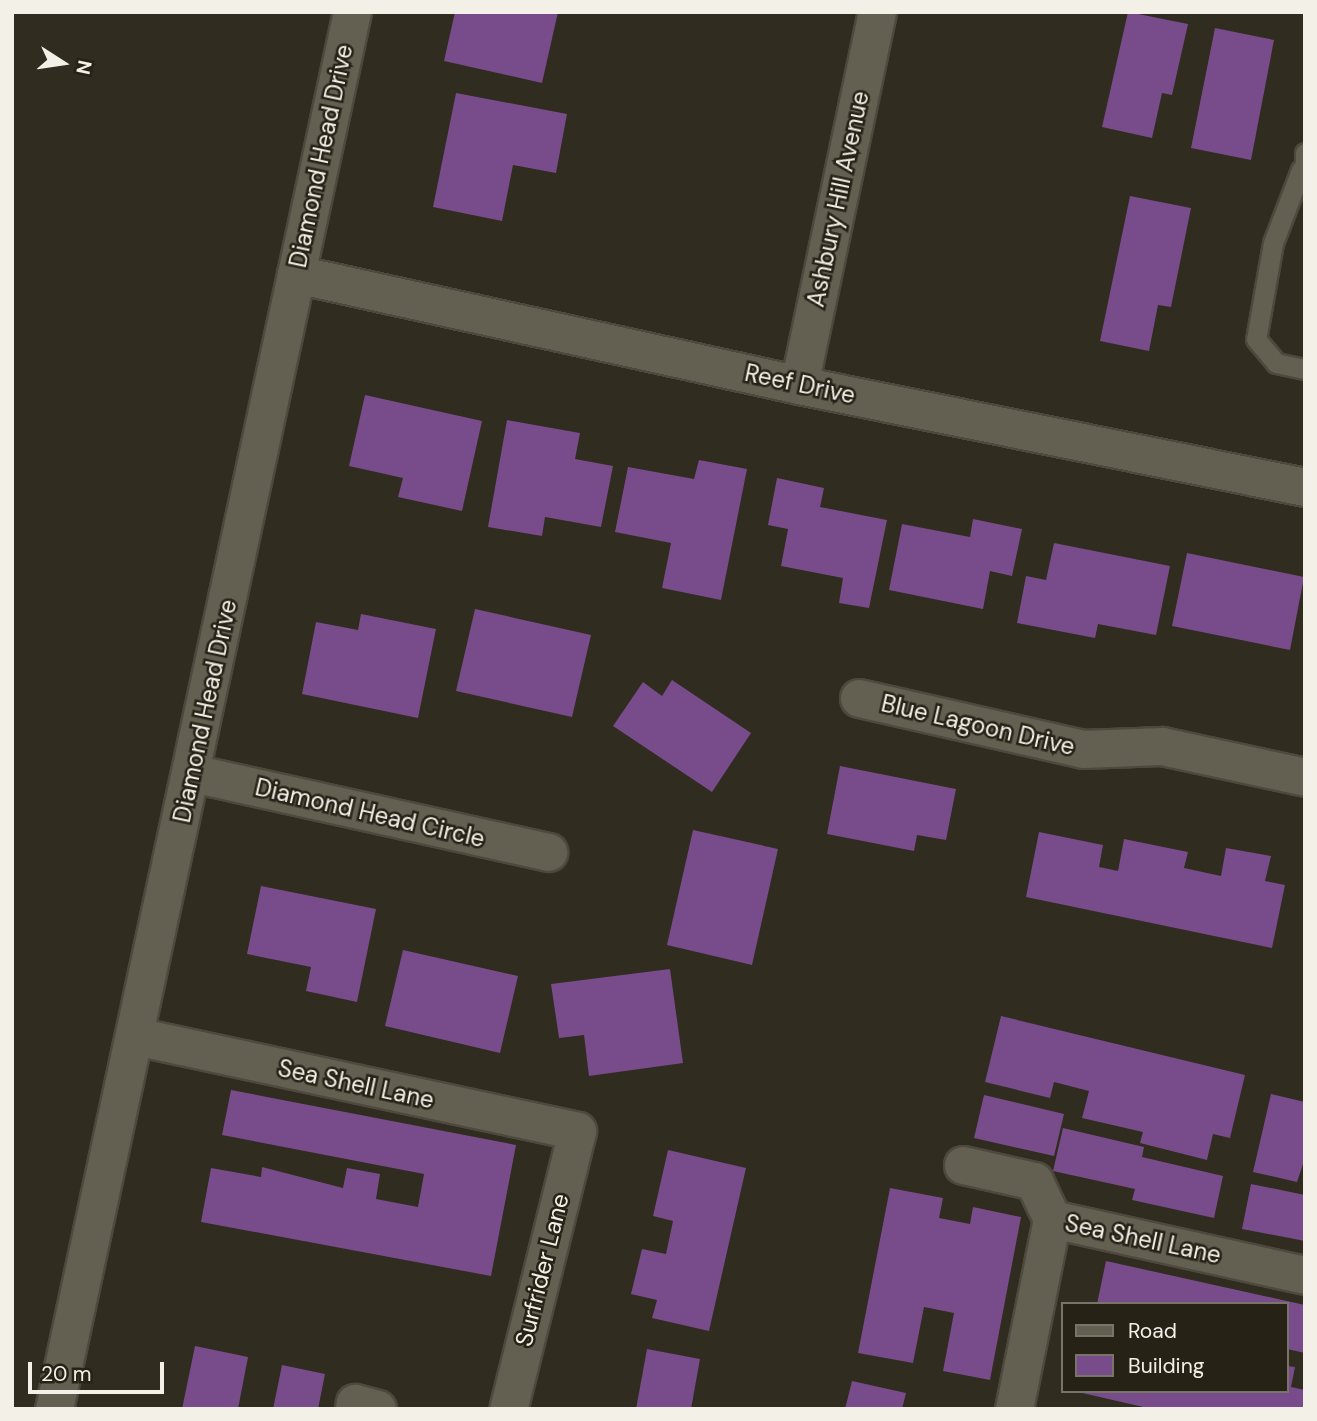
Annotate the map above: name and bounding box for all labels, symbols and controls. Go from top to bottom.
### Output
north arrow [28,28,98,98]
street label: Diamond Head Drive [283,42,359,270]
text: N [70,58,98,77]
street label: Ashbury Hill Avenue [801,88,875,310]
street label: Reef Drive [742,358,858,410]
street label: Diamond Head Drive [167,597,243,825]
street label: Blue Lagoon Drive [878,689,1078,761]
street label: Diamond Head Circle [252,773,488,853]
street label: Sea Shell Lane [275,1053,437,1115]
street label: Surfrider Lane [509,1191,575,1349]
street label: Sea Shell Lane [1062,1208,1224,1270]
legend [1062,1302,1289,1393]
text: Road [1128,1317,1177,1345]
scale bar [32,1348,168,1392]
text: Building [1128,1352,1204,1380]
text: 20 m [41,1360,92,1388]

